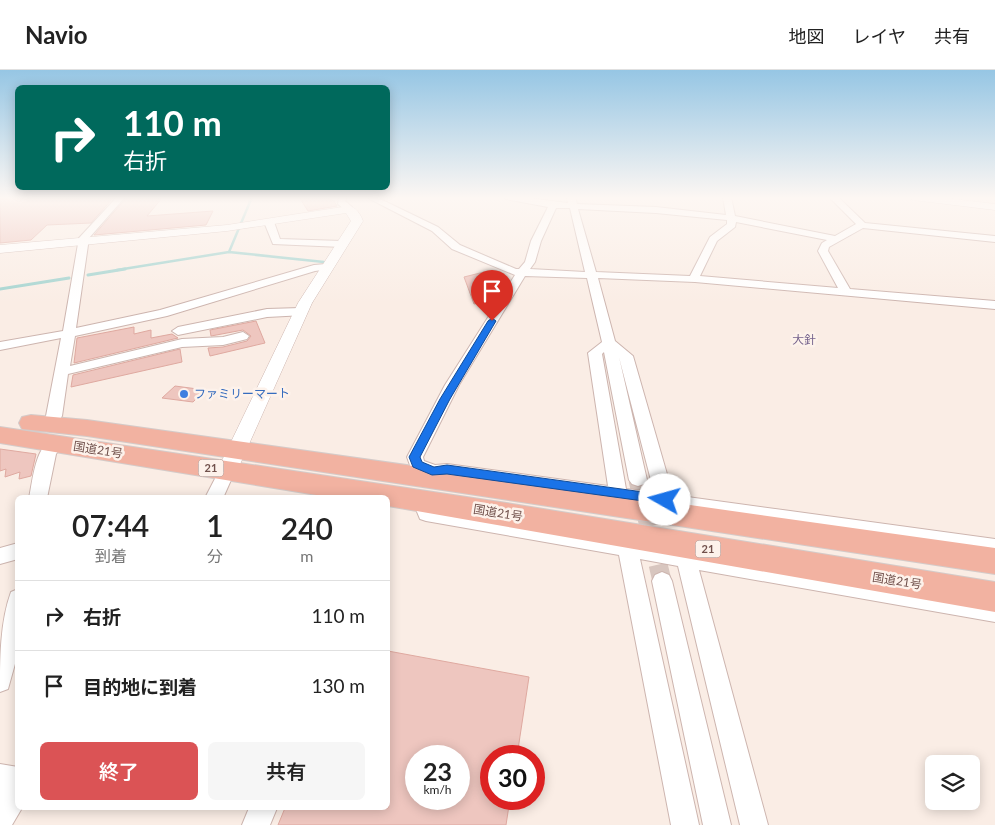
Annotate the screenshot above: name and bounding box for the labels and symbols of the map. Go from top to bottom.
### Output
pin [471,270,513,321]
district label: 大針 [792,332,816,347]
place label: ファミリーマート [194,386,290,401]
marker: ファミリーマート [178,388,190,400]
street label: 国道21号 [72,438,124,461]
road number: 21 [198,459,224,476]
position arrow [638,473,690,525]
street label: 国道21号 [472,501,524,524]
road number: 21 [696,540,720,558]
street label: 国道21号 [871,569,923,592]
speed limit sign: 30 [480,745,545,810]

